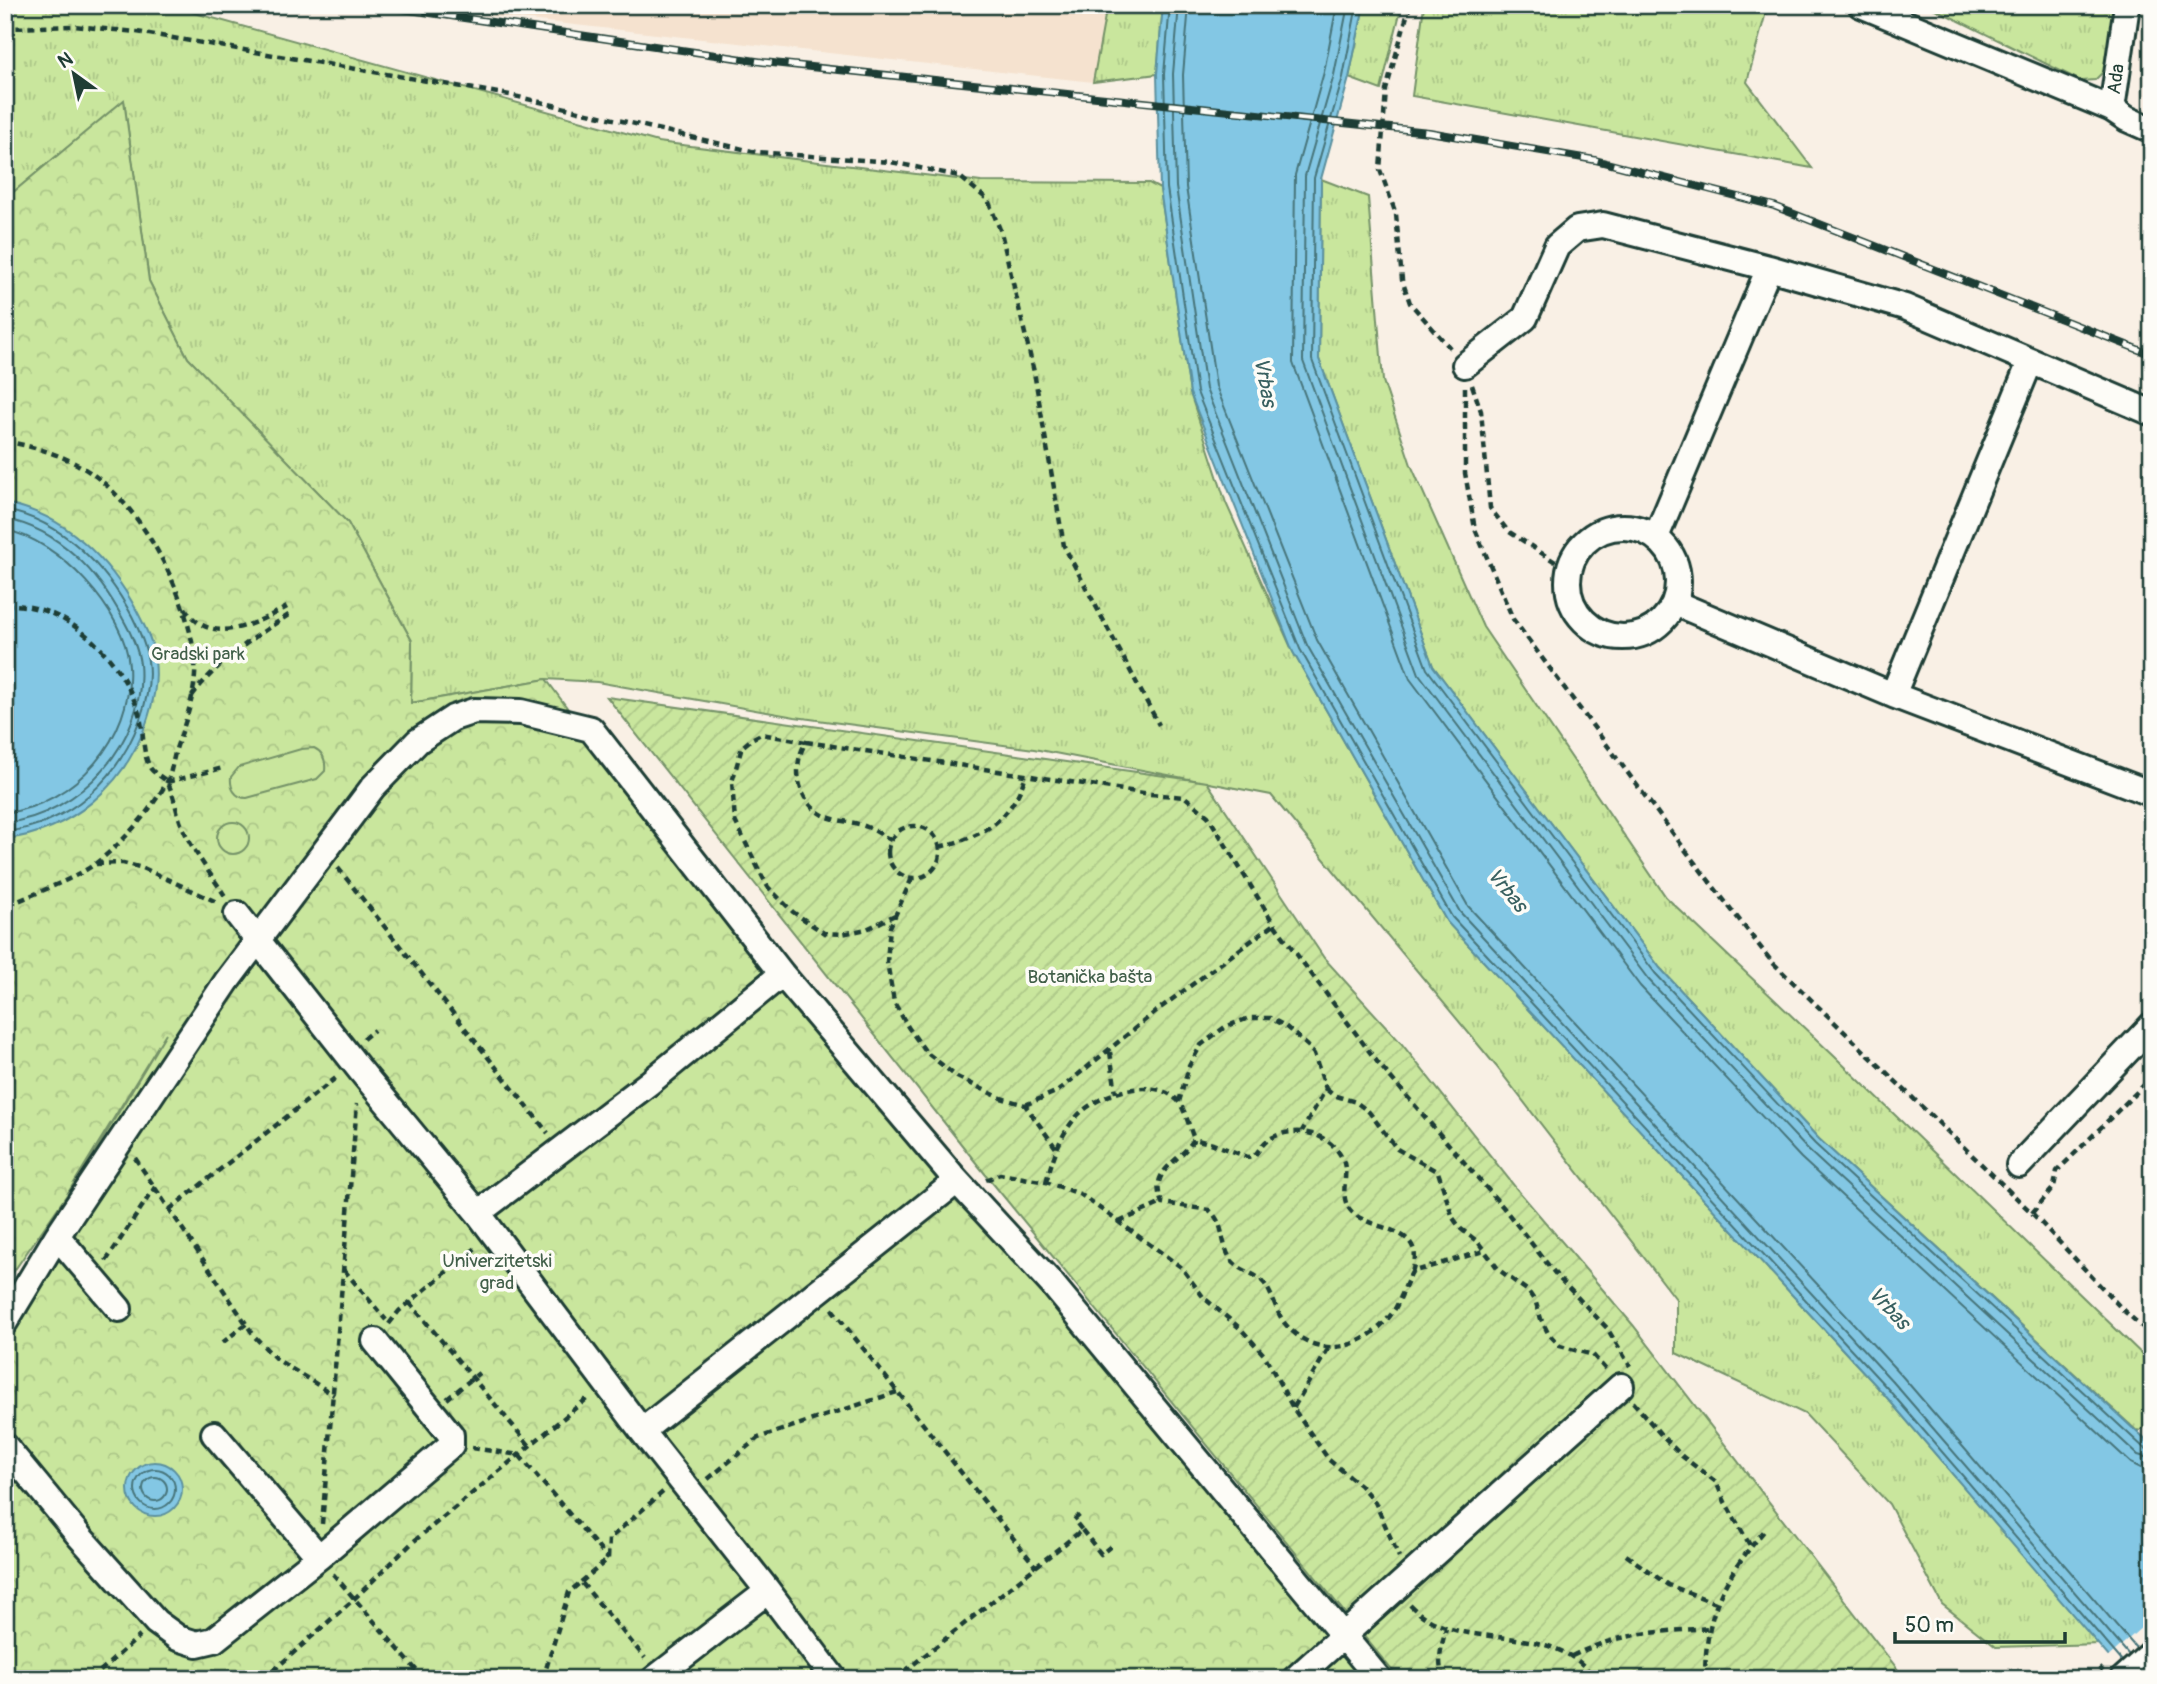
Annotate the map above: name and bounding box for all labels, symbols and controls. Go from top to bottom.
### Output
north arrow [38,38,108,108]
text: N [53,47,77,74]
street label: Ada [2102,62,2130,96]
water label: Vrbas [1247,355,1283,411]
park label: Gradski park [151,642,245,666]
water label: Vrbas [1481,862,1535,920]
park label: Botanička bašta [1028,965,1153,989]
park label: Univerzitetski grad [442,1249,552,1295]
water label: Vrbas [1862,1281,1918,1337]
scale bar [1895,1600,2064,1644]
text: 50 m [1905,1612,1954,1639]

